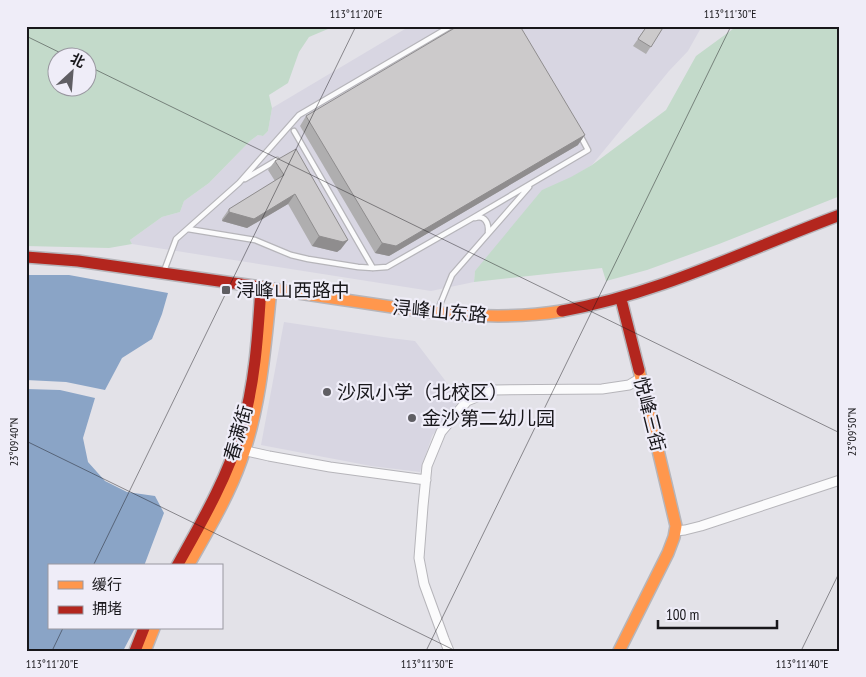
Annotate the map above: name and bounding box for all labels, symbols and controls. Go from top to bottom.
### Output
text: 113°11'20"E [330,6,382,21]
text: 113°11'30"E [704,6,756,21]
north arrow [48,48,98,98]
text: 北 [67,49,88,71]
place label: 浔峰山西路中 [236,278,350,302]
marker: 浔峰山西路中 [220,284,232,296]
street label: 浔峰山东路 [392,295,488,327]
street label: 悦峰三街 [629,374,671,454]
place label: 沙凤小学（北校区） [337,380,508,404]
marker: 沙凤小学（北校区） [321,386,333,398]
street label: 春满街 [219,402,257,464]
place label: 金沙第二幼儿园 [422,406,555,430]
text: 23°09'50"N [844,408,859,456]
marker: 金沙第二幼儿园 [406,412,418,424]
text: 23°09'40"N [6,418,21,466]
legend [48,564,222,630]
text: 缓行 [92,575,122,594]
scale bar [658,597,777,629]
text: 拥堵 [92,599,122,618]
text: 100 m [666,605,699,624]
text: 113°11'20"E [26,656,78,671]
text: 113°11'30"E [401,656,453,671]
text: 113°11'40"E [776,656,828,671]

